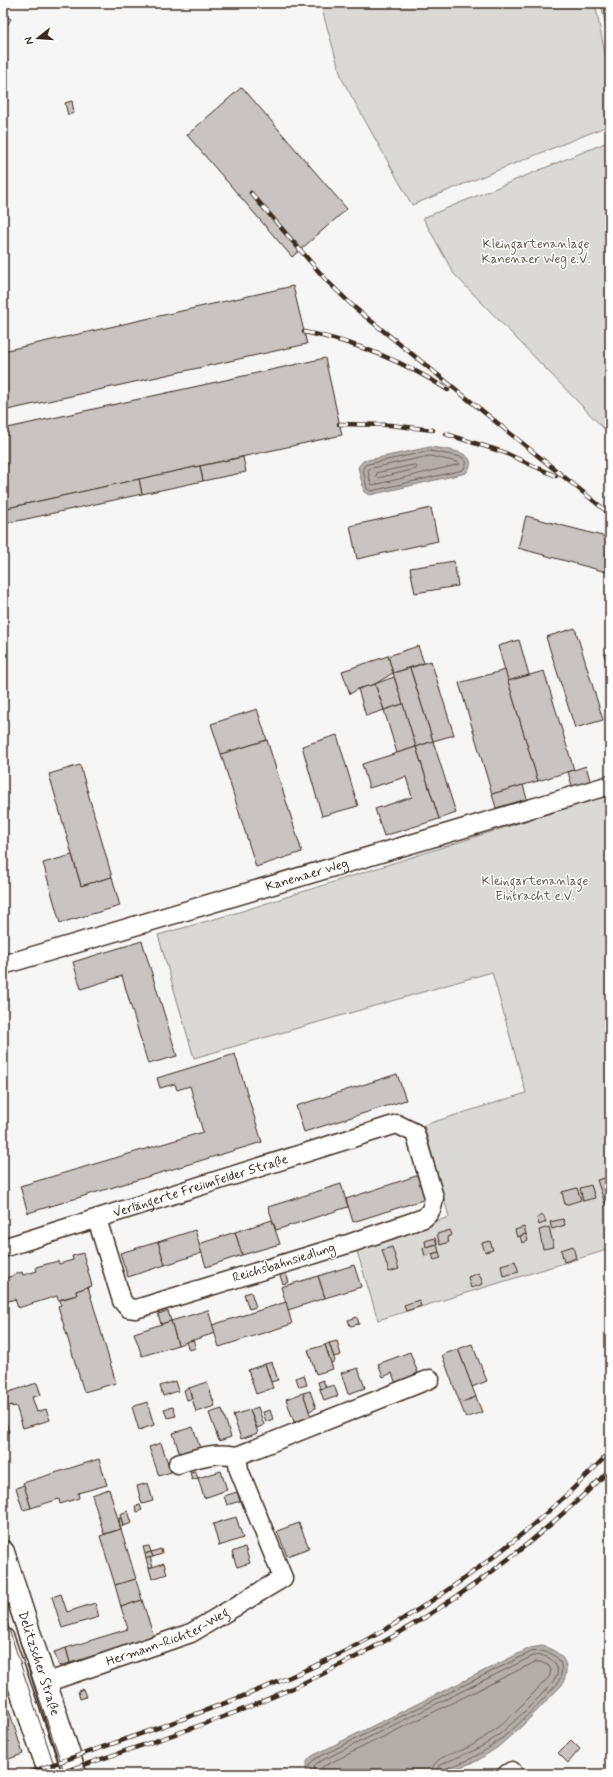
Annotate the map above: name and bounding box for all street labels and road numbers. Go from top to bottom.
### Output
street label: Kanenaer Weg [264,854,351,895]
street label: Verlängerte Freiimfelder Straße [111,1150,290,1221]
street label: Reichsbahnsiedlung [231,1239,338,1288]
street label: Hermann-Richter-Weg [104,1604,233,1670]
street label: Delitzscher Straße [14,1609,64,1718]

